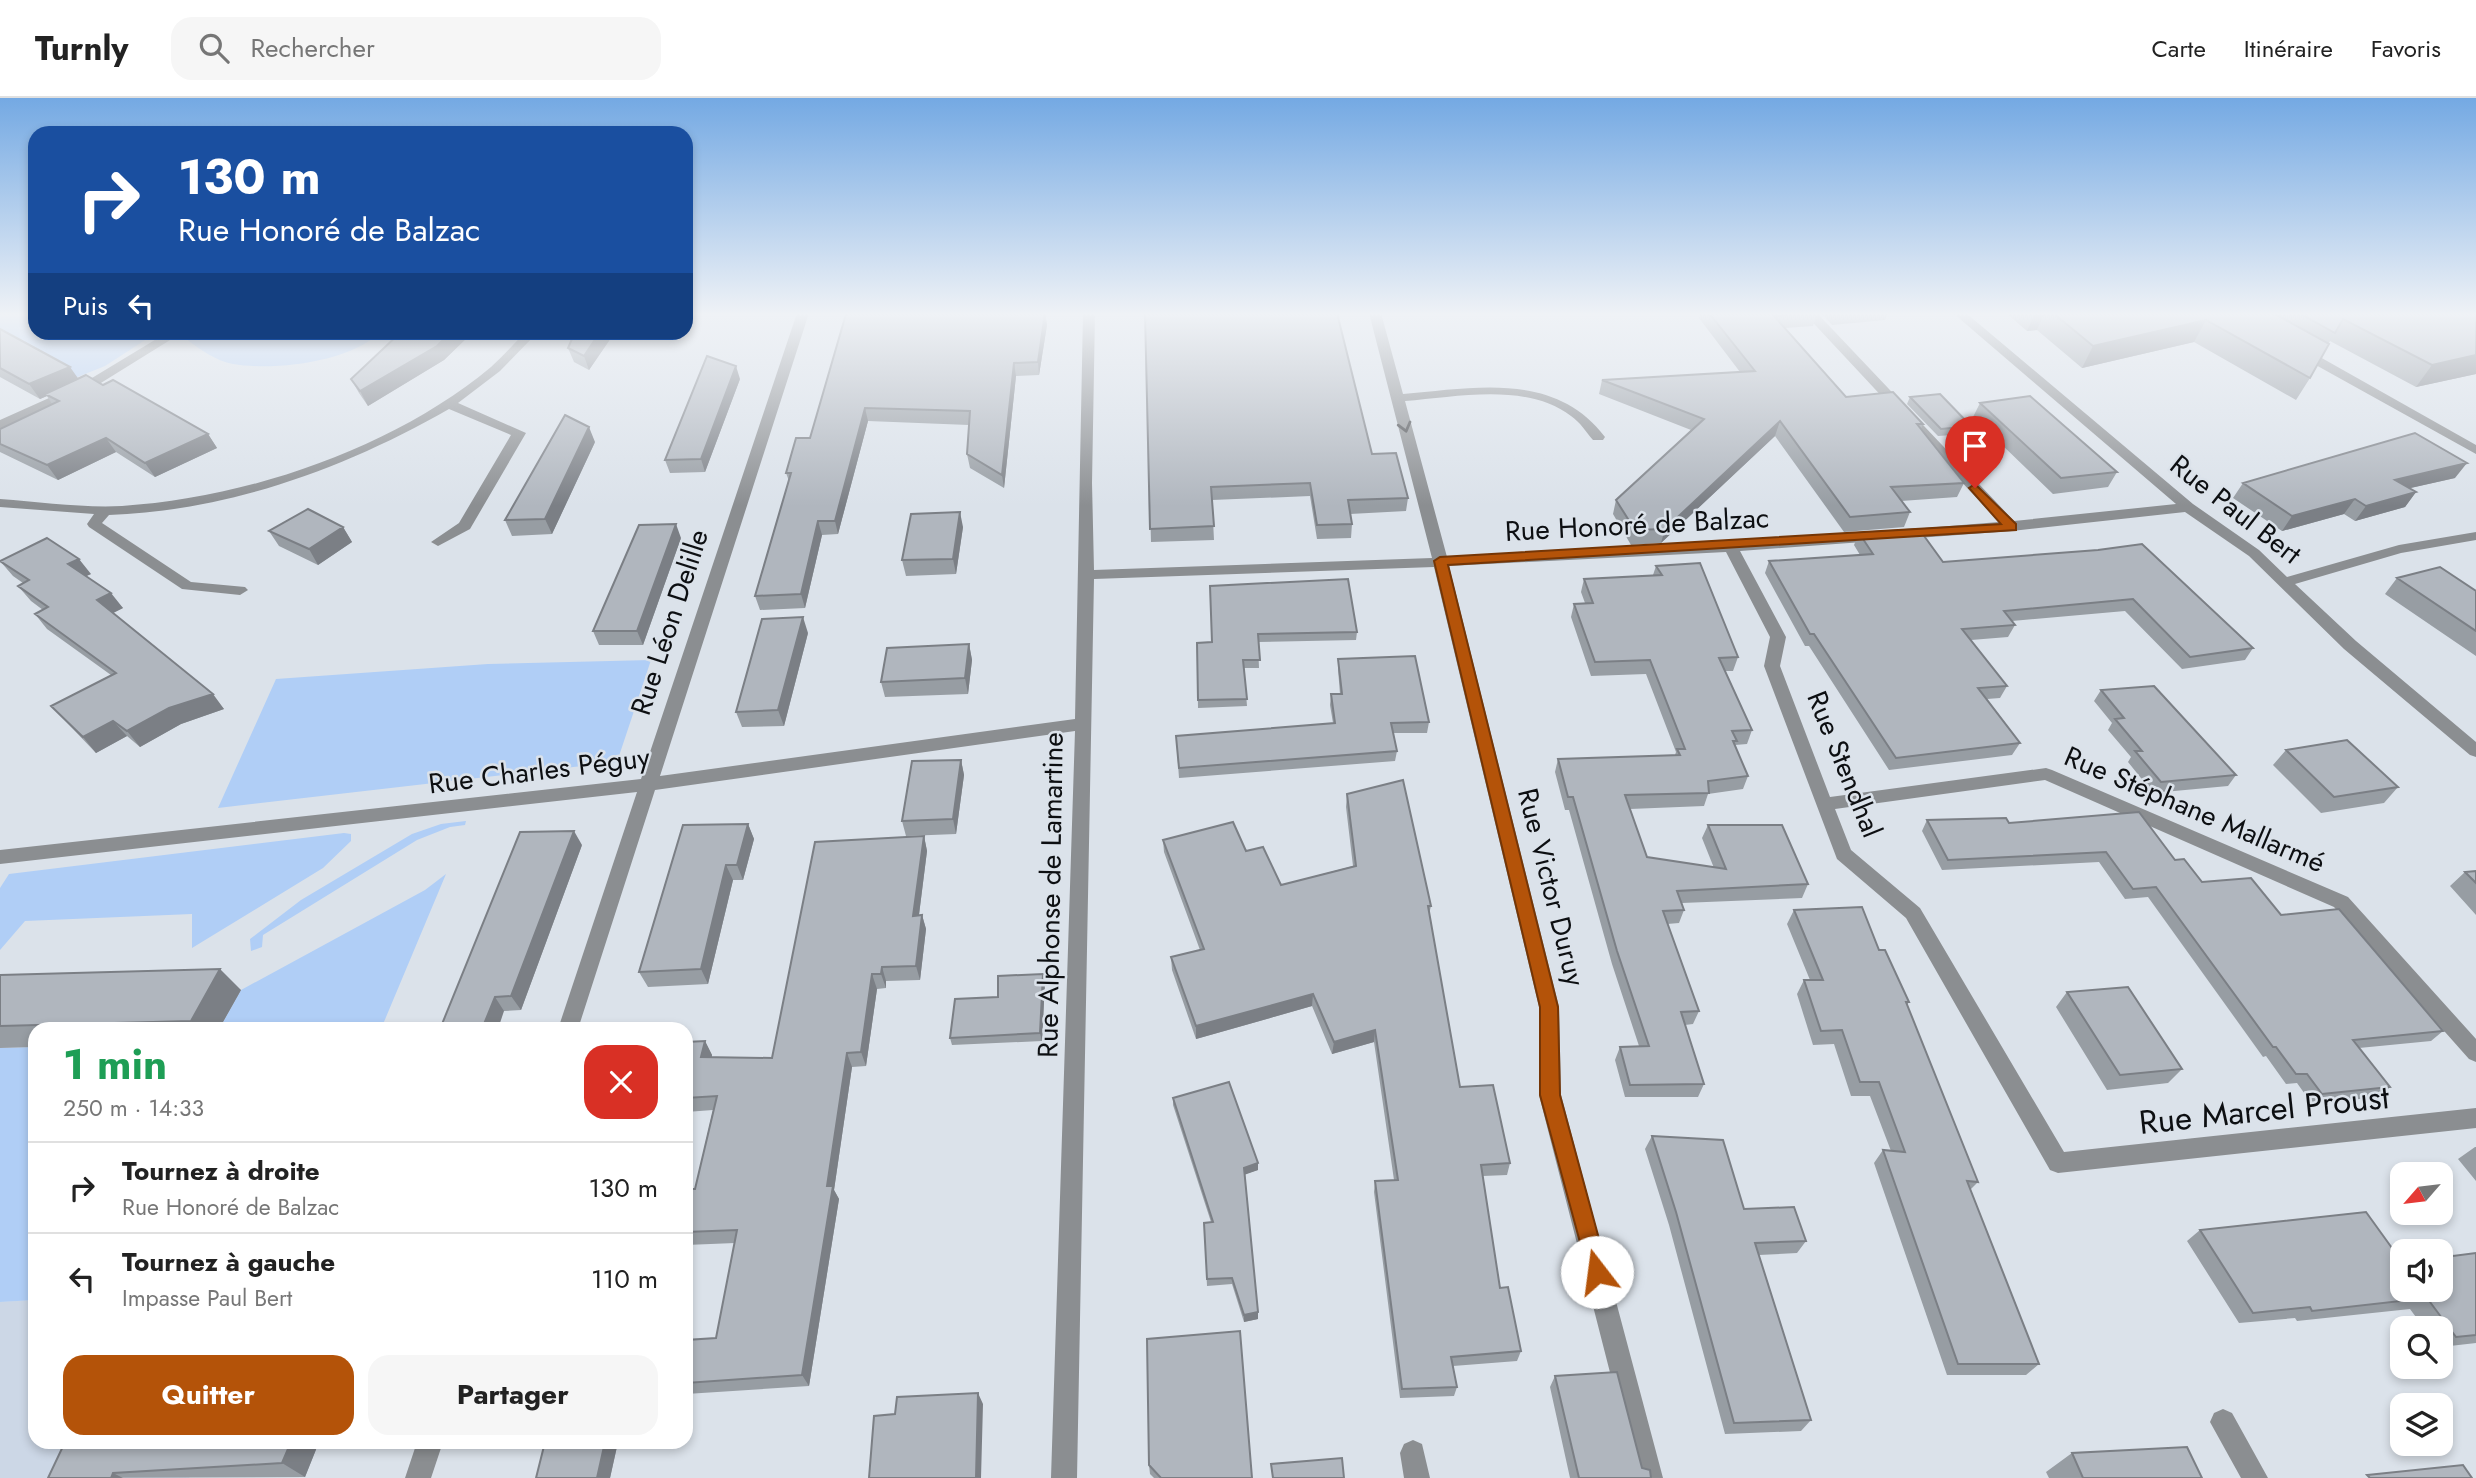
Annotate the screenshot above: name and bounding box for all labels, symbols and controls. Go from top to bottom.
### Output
search box [171,17,661,80]
text: Turnly [35,25,129,72]
icon: search [195,29,233,67]
text: Rechercher [251,29,375,67]
text: Carte [2151,31,2206,66]
text: Itinéraire [2244,31,2333,66]
text: Favoris [2371,31,2441,66]
text: 130 m [178,142,321,212]
icon: right [63,154,154,245]
text: Rue Honoré de Balzac [178,207,480,253]
text: Puis [63,287,108,325]
icon: left [122,287,160,325]
pin [1945,416,2005,488]
one-way arrow [1397,420,1411,432]
icon: arrive [1956,427,1994,465]
street label: Rue Paul Bert [2161,445,2310,574]
street label: Rue Honoré de Balzac [1504,497,1770,552]
street label: Rue Léon Delille [620,524,719,720]
street label: Rue Stendhal [1797,685,1893,844]
street label: Rue Alphonse de Lamartine [1027,732,1074,1058]
street label: Rue Stéphane Mallarmé [2058,736,2332,883]
street label: Rue Charles Péguy [426,737,653,804]
street label: Rue Victor Duruy [1507,784,1596,991]
text: 1 min [63,1034,167,1095]
button: close [584,1045,658,1119]
street label: Rue Marcel Proust [2137,1073,2391,1146]
text: 250 m · 14:33 [63,1091,204,1125]
text: Tournez à droite [122,1152,320,1190]
north arrow [2390,1162,2454,1225]
map controls [2390,1162,2453,1456]
icon: right [63,1169,101,1207]
text: 130 m [588,1169,658,1207]
text: Rue Honoré de Balzac [122,1190,339,1224]
position arrow [1560,1235,1634,1309]
button: sound [2390,1239,2453,1302]
text: Tournez à gauche [122,1243,335,1281]
icon: left [63,1260,101,1298]
text: 110 m [591,1260,658,1298]
text: Impasse Paul Bert [122,1281,292,1315]
button: search [2390,1316,2453,1379]
button: Quitter [63,1355,354,1435]
button: Partager [368,1355,658,1435]
button: layers [2390,1393,2453,1456]

